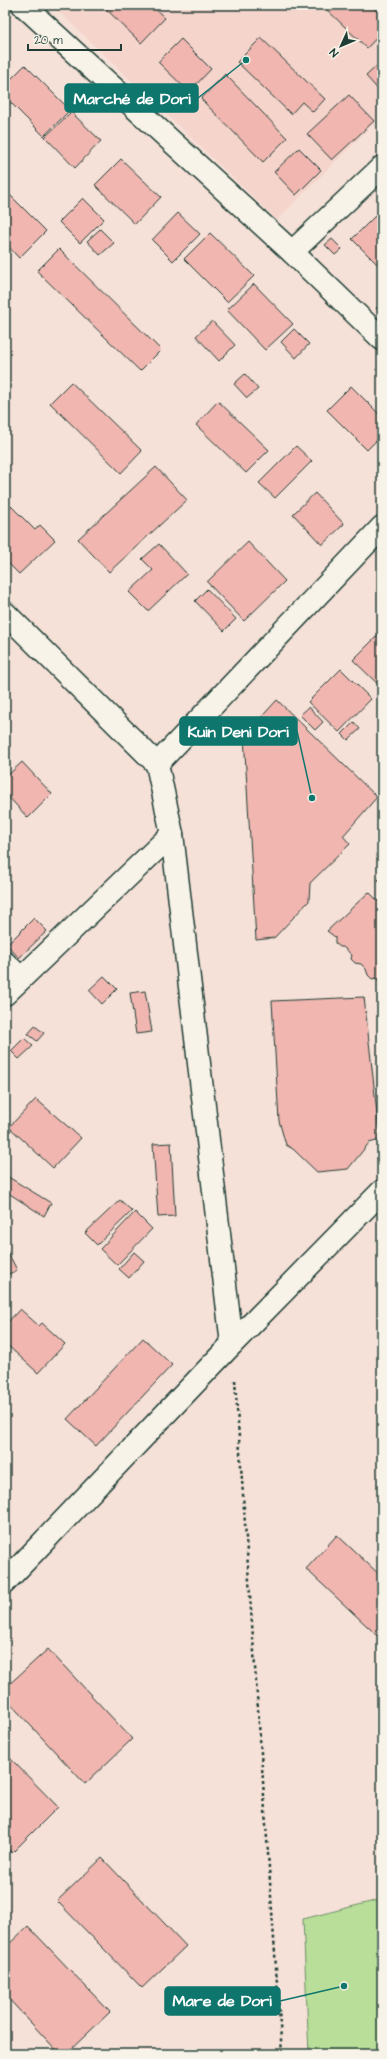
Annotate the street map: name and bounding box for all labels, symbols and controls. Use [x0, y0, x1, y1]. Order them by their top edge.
scale bar [28, 26, 121, 52]
north arrow [321, 26, 361, 66]
text: 20 m [34, 32, 63, 49]
text: N [326, 45, 342, 60]
callout: Marché de Dori [65, 84, 198, 112]
text: Marché de Dori [73, 88, 191, 110]
callout: Kuin Deni Dori [180, 717, 297, 745]
text: Kuin Deni Dori [187, 721, 289, 743]
callout: Mare de Dori [165, 1987, 280, 2015]
text: Mare de Dori [172, 1990, 272, 2012]

